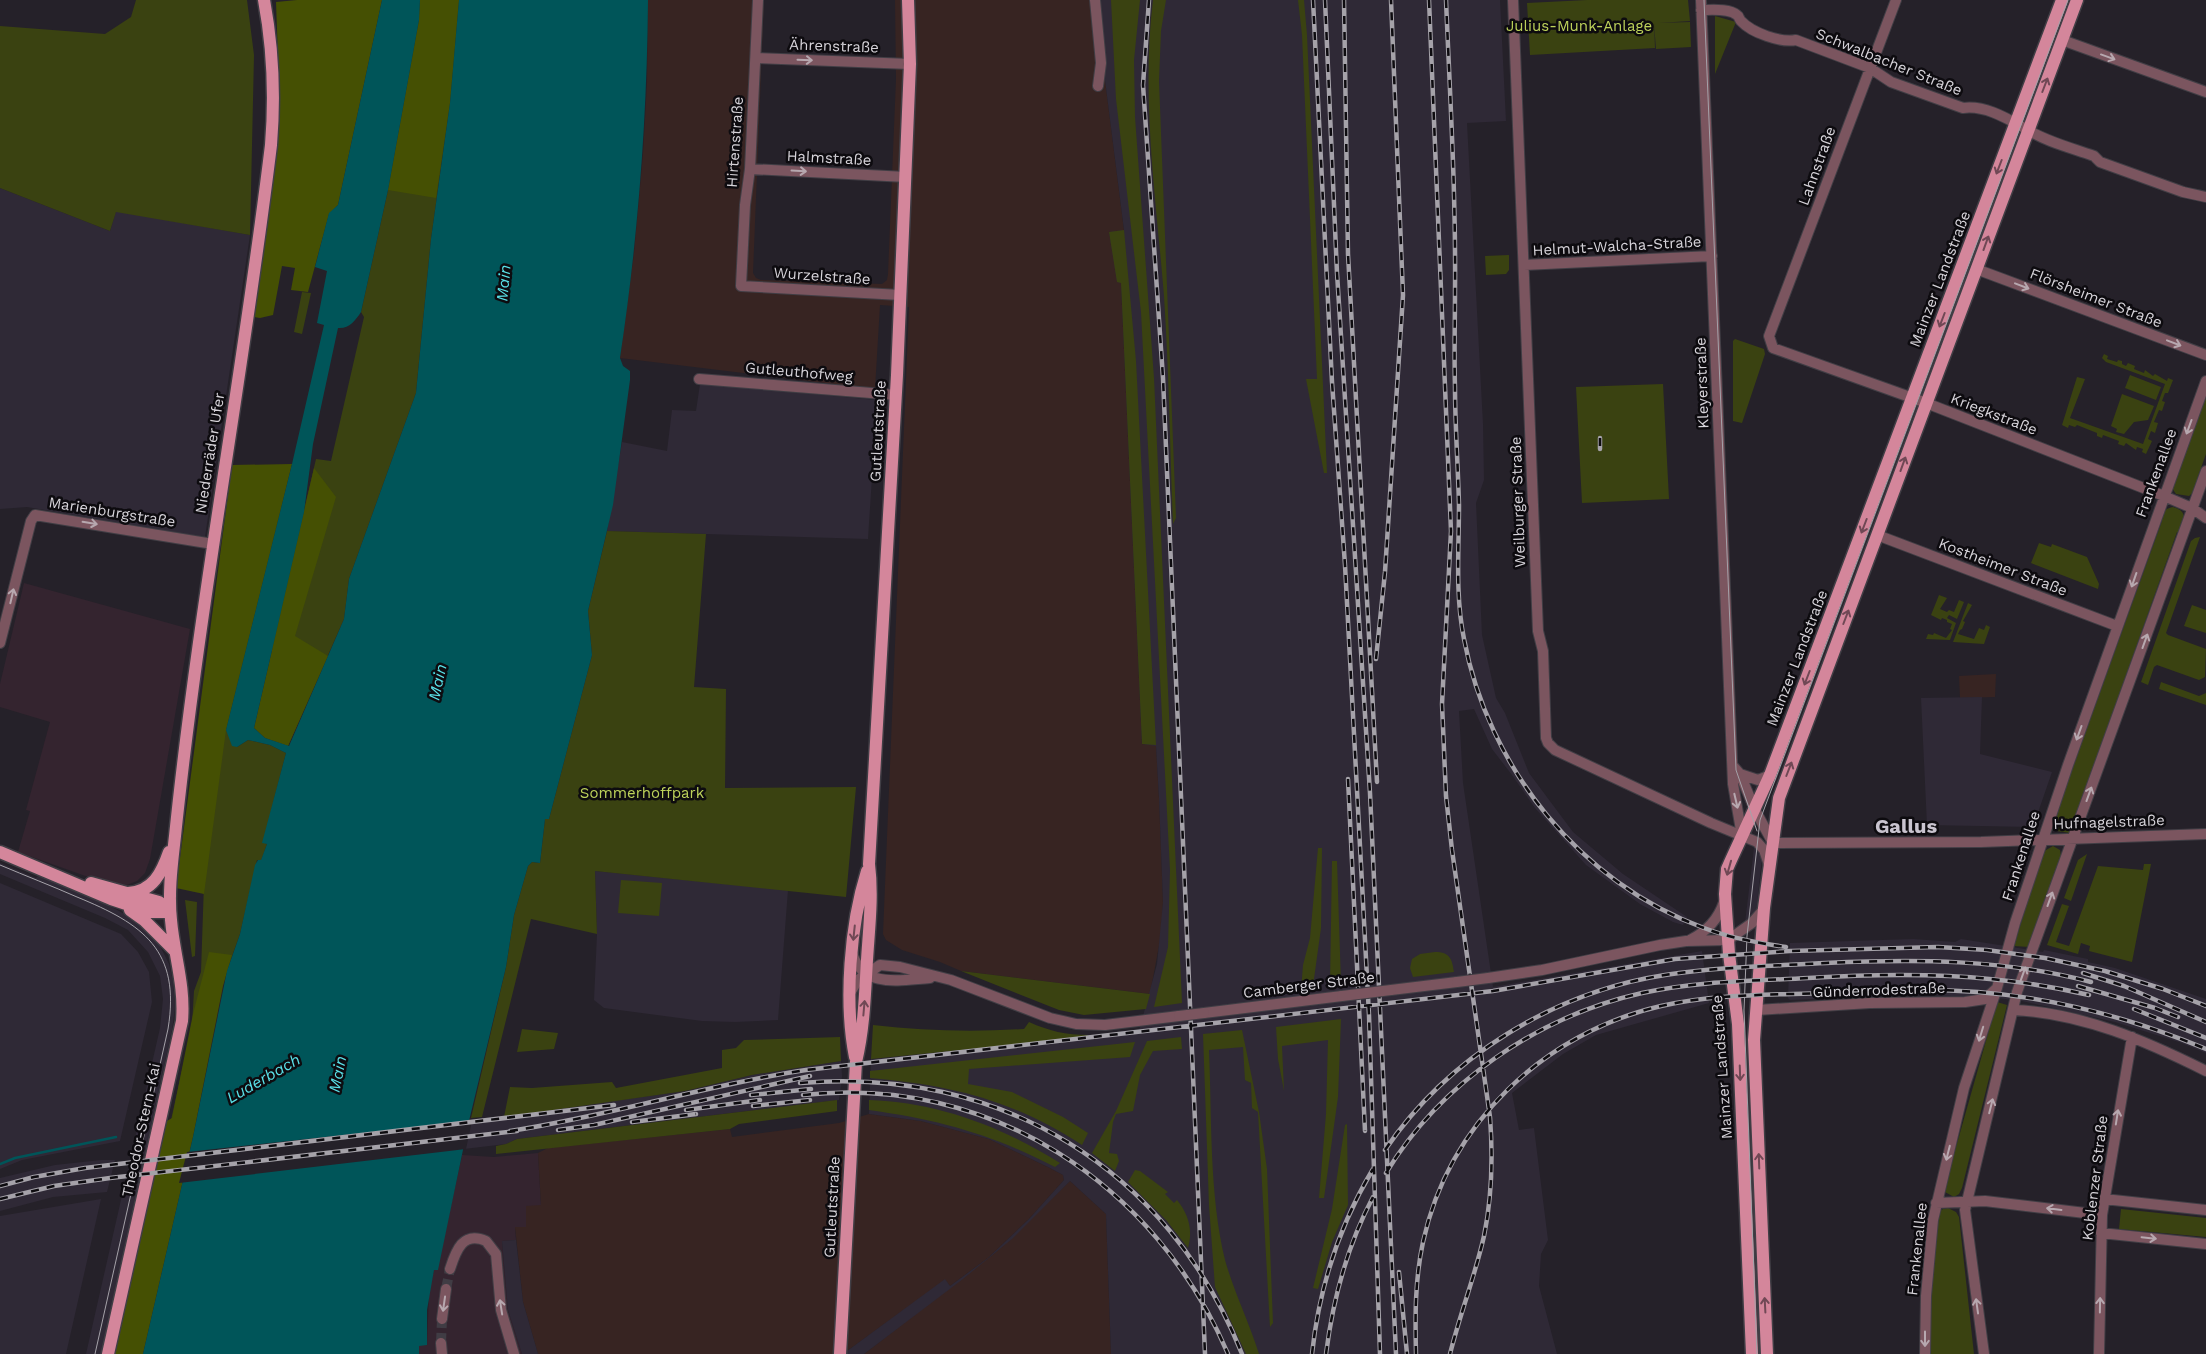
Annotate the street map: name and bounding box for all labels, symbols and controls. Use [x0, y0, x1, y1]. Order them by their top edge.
park label: Julius-Munk-Anlage [1506, 17, 1652, 35]
street label: Schwalbacher Straße [1813, 24, 1965, 100]
street label: Ährenstraße [789, 35, 879, 57]
one-way arrow [2100, 53, 2115, 62]
one-way arrow [796, 55, 812, 65]
one-way arrow [2041, 78, 2050, 93]
street label: Hirtenstraße [723, 96, 747, 188]
street label: Lahnstraße [1794, 124, 1840, 208]
street label: Halmstraße [786, 147, 872, 169]
one-way arrow [1994, 159, 2003, 175]
one-way arrow [791, 167, 807, 176]
street label: Mainzer Landstraße [1906, 208, 1974, 350]
street label: Helmut-Walcha-Straße [1532, 233, 1702, 259]
one-way arrow [1982, 236, 1991, 251]
water label: Main [492, 264, 515, 302]
street label: Wurzelstraße [773, 264, 871, 288]
street label: Flörsheimer Straße [2027, 264, 2165, 332]
one-way arrow [2014, 282, 2029, 291]
one-way arrow [1937, 311, 1946, 327]
street label: Kleyerstraße [1691, 337, 1713, 429]
one-way arrow [2166, 339, 2181, 348]
street label: Gutleuthofweg [744, 358, 854, 386]
street label: Gutleutstraße [866, 380, 890, 482]
street label: Kriegkstraße [1948, 389, 2040, 439]
street label: Niederräder Ufer [192, 391, 228, 515]
one-way arrow [2184, 419, 2193, 434]
street label: Frankenallee [2132, 426, 2180, 520]
street label: Weilburger Straße [1507, 436, 1529, 568]
one-way arrow [1899, 457, 1908, 473]
street label: Marienburgstraße [47, 493, 177, 531]
one-way arrow [1859, 517, 1868, 533]
one-way arrow [82, 518, 98, 528]
street label: Kostheimer Straße [1936, 534, 2070, 600]
one-way arrow [2129, 571, 2138, 587]
street label: Mainzer Landstraße [1763, 587, 1831, 729]
one-way arrow [8, 588, 17, 604]
one-way arrow [1842, 609, 1851, 625]
one-way arrow [2141, 634, 2150, 649]
water label: Main [424, 662, 451, 702]
one-way arrow [1802, 669, 1811, 685]
one-way arrow [2074, 724, 2083, 740]
one-way arrow [1785, 762, 1794, 777]
park label: Sommerhoffpark [580, 784, 705, 802]
one-way arrow [2085, 787, 2094, 802]
one-way arrow [1732, 793, 1741, 809]
street label: Frankenallee [1998, 809, 2044, 903]
street label: Hufnagelstraße [2053, 811, 2165, 833]
district label: Gallus [1875, 814, 1937, 838]
one-way arrow [1723, 859, 1733, 875]
one-way arrow [2046, 892, 2055, 907]
one-way arrow [849, 925, 859, 941]
one-way arrow [2019, 967, 2028, 982]
street label: Camberger Straße [1242, 968, 1376, 1002]
street label: Günderrodestraße [1812, 979, 1946, 1001]
street label: Mainzer Landstraße [1708, 994, 1736, 1140]
one-way arrow [859, 1000, 869, 1016]
one-way arrow [1976, 1026, 1985, 1042]
water label: Luderbach [223, 1050, 303, 1107]
water label: Main [325, 1054, 350, 1094]
street label: Theodor-Stern-Kai [118, 1062, 164, 1198]
one-way arrow [1735, 1064, 1745, 1080]
one-way arrow [1987, 1098, 1996, 1114]
one-way arrow [2113, 1109, 2123, 1125]
street label: Koblenzer Straße [2078, 1114, 2112, 1242]
one-way arrow [1943, 1144, 1952, 1160]
one-way arrow [1754, 1154, 1763, 1170]
street label: Gutleutstraße [820, 1156, 844, 1258]
street label: Frankenallee [1903, 1202, 1931, 1296]
one-way arrow [2046, 1204, 2062, 1214]
one-way arrow [2141, 1233, 2157, 1243]
one-way arrow [439, 1296, 449, 1312]
one-way arrow [1760, 1298, 1770, 1314]
one-way arrow [1972, 1298, 1982, 1314]
one-way arrow [2095, 1298, 2104, 1314]
one-way arrow [496, 1300, 506, 1316]
one-way arrow [1920, 1330, 1930, 1346]

